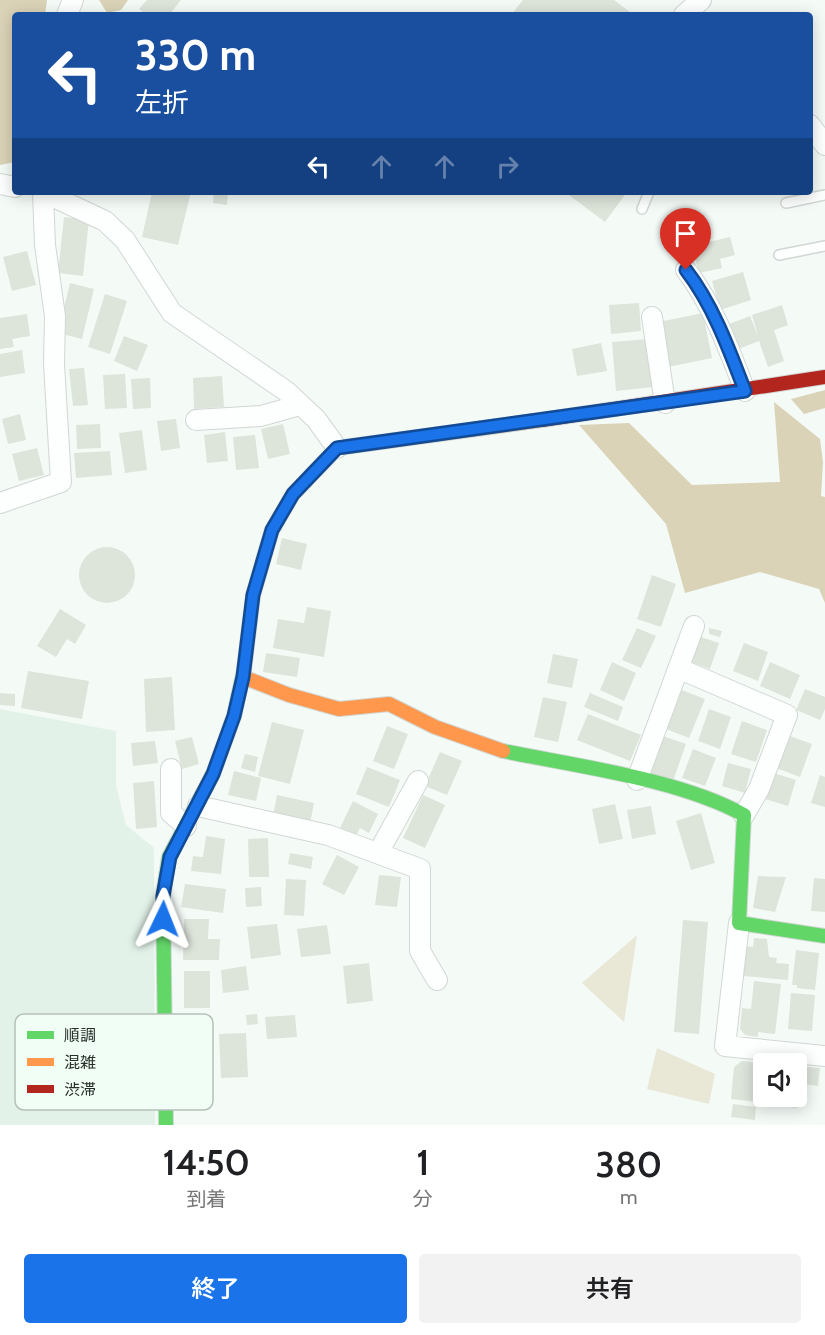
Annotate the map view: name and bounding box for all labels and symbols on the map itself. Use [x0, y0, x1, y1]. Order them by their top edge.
pin [660, 208, 711, 270]
position arrow [131, 887, 195, 951]
legend [15, 1014, 213, 1110]
text: 順調 [64, 1026, 96, 1045]
text: 混雑 [64, 1053, 96, 1072]
text: 渋滞 [64, 1080, 96, 1099]

